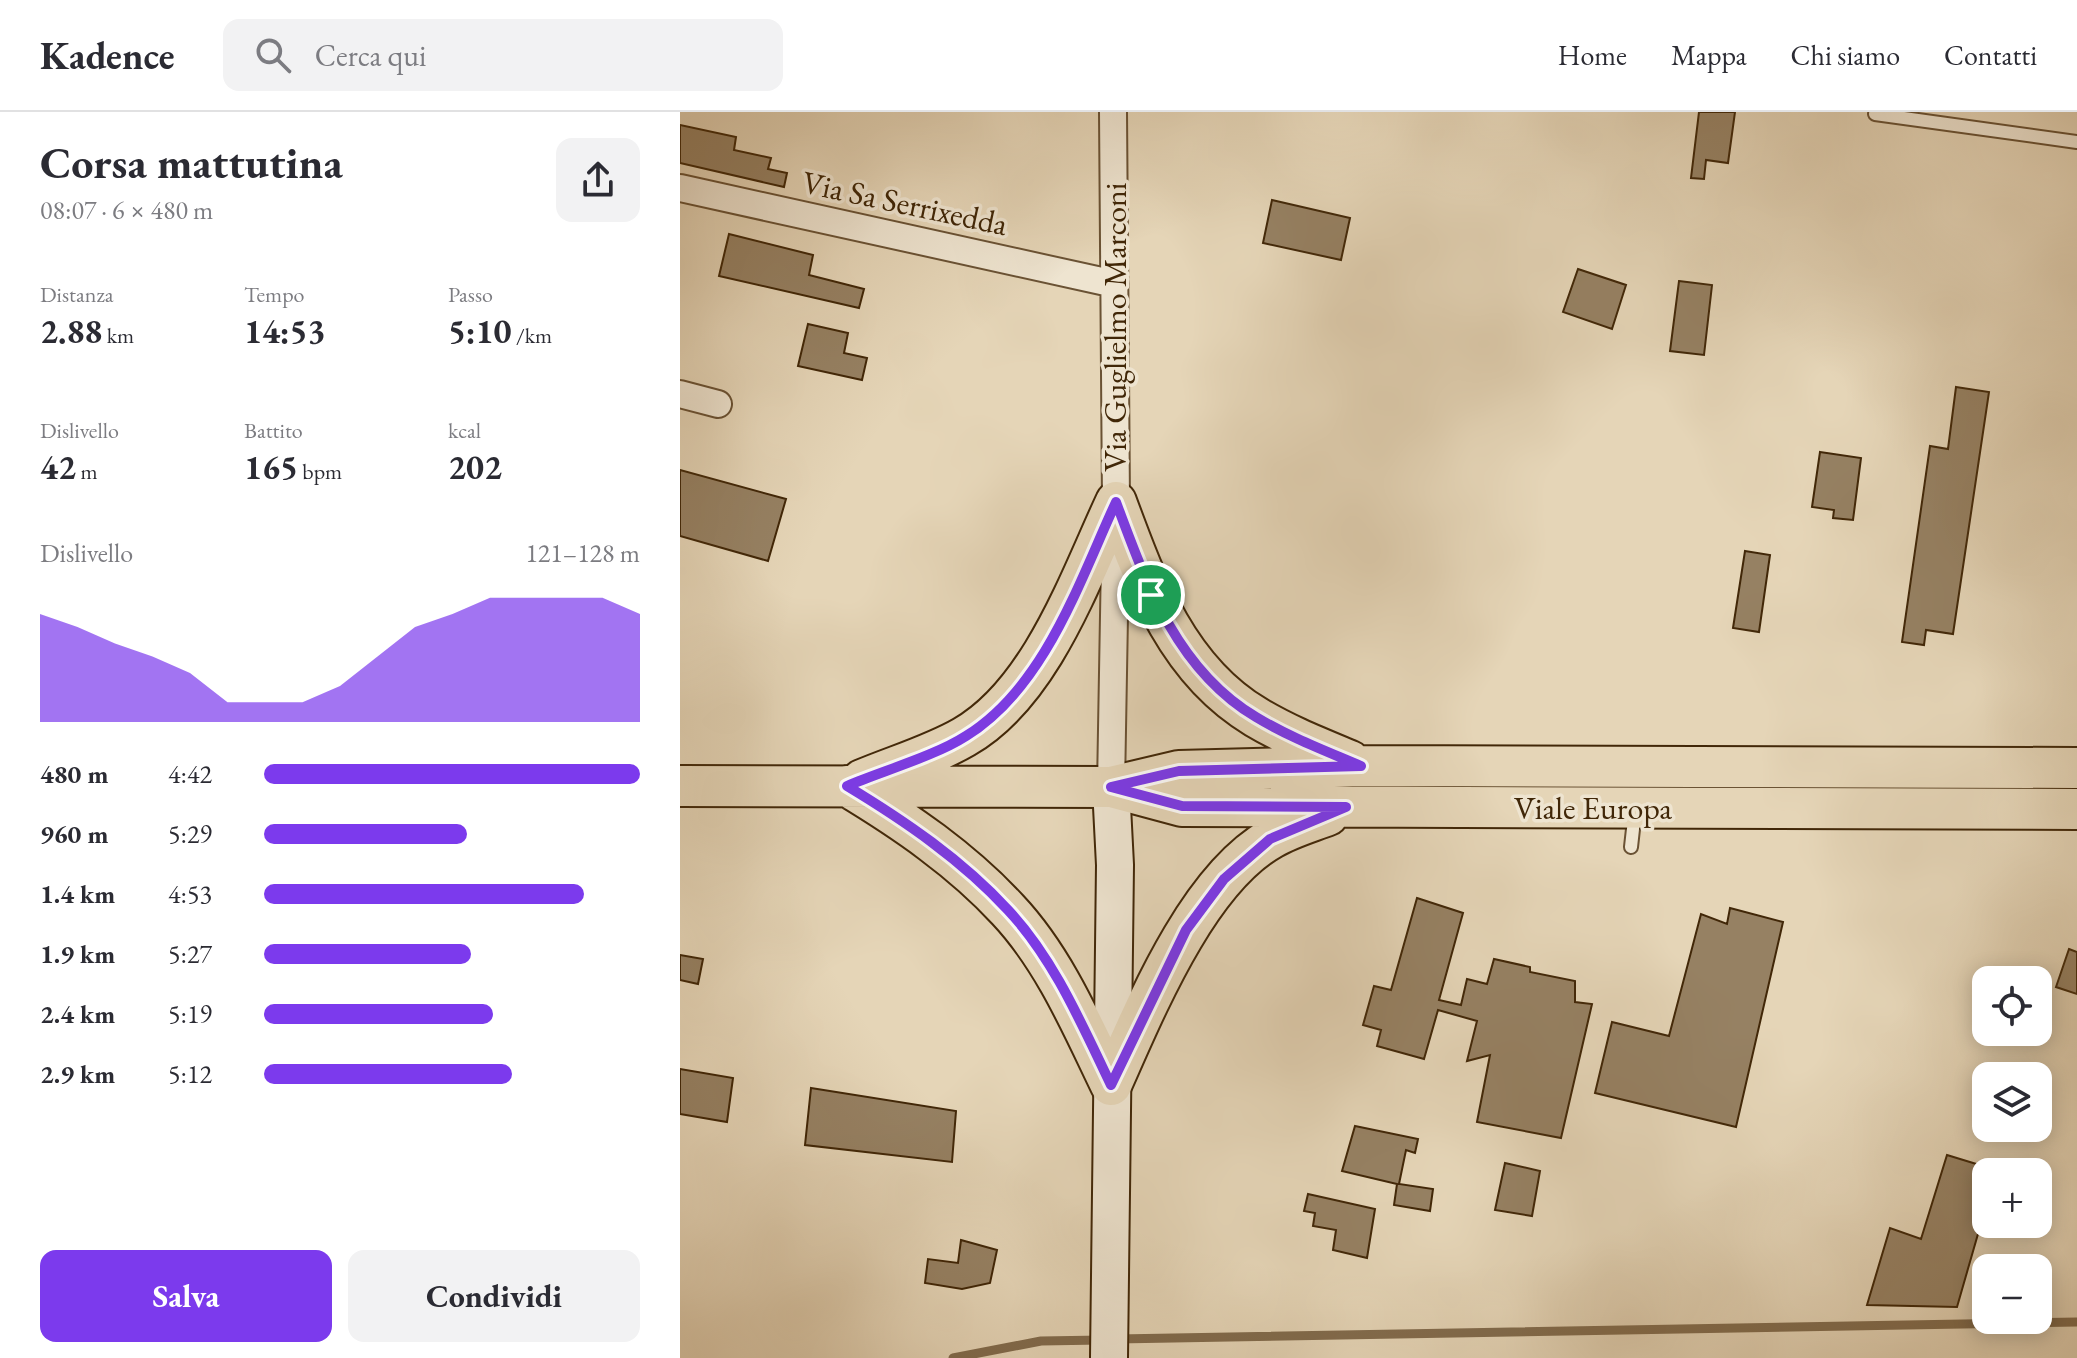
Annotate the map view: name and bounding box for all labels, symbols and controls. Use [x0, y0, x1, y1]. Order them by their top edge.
search box [223, 19, 783, 91]
text: Kadence [40, 31, 175, 80]
icon: search [251, 33, 295, 77]
text: Cerca qui [315, 36, 426, 75]
text: Home [1558, 37, 1627, 73]
text: Mappa [1671, 37, 1747, 73]
text: Chi siamo [1791, 37, 1900, 73]
text: Contatti [1944, 37, 2037, 73]
text: Corsa mattutina [40, 134, 343, 191]
button: share [556, 138, 640, 222]
street label: Via Sa Serrixedda [799, 161, 1012, 245]
street label: Via Guglielmo Marconi [1094, 182, 1136, 472]
text: 08:07 · 6 × 480 m [40, 193, 213, 227]
text: Distanza [40, 280, 113, 309]
text: Tempo [244, 280, 304, 309]
text: Passo [448, 280, 493, 309]
text: 2.88 [40, 309, 102, 353]
text: 14:53 [244, 309, 326, 353]
text: 5:10 [448, 309, 512, 353]
text: km [102, 321, 134, 350]
text: /km [512, 321, 552, 350]
text: Dislivello [40, 416, 119, 445]
text: Battito [244, 416, 303, 445]
text: kcal [448, 416, 481, 445]
text: 42 [40, 445, 76, 489]
text: 165 [244, 445, 298, 489]
text: 202 [448, 445, 502, 489]
text: m [76, 457, 98, 486]
text: bpm [298, 457, 342, 486]
text: Dislivello [40, 536, 133, 570]
text: 121–128 m [525, 536, 640, 570]
pin [1117, 561, 1185, 629]
icon: arrive [1129, 573, 1173, 617]
text: 480 m [40, 757, 108, 791]
text: 4:42 [168, 757, 212, 791]
street label: Viale Europa [1514, 787, 1672, 829]
text: 960 m [40, 817, 108, 851]
text: 5:29 [168, 817, 212, 851]
text: 1.4 km [40, 877, 115, 911]
text: 4:53 [168, 877, 212, 911]
text: 1.9 km [40, 937, 115, 971]
text: 5:27 [168, 937, 212, 971]
map controls [1972, 966, 2052, 1334]
button: locate [1972, 966, 2052, 1046]
text: 2.4 km [40, 997, 115, 1031]
text: 5:19 [168, 997, 212, 1031]
text: 2.9 km [40, 1057, 115, 1091]
text: 5:12 [168, 1057, 212, 1091]
button: layers [1972, 1062, 2052, 1142]
button: + [1972, 1158, 2052, 1238]
button: Salva [40, 1250, 332, 1342]
button: Condividi [348, 1250, 640, 1342]
button: − [1972, 1254, 2052, 1334]

